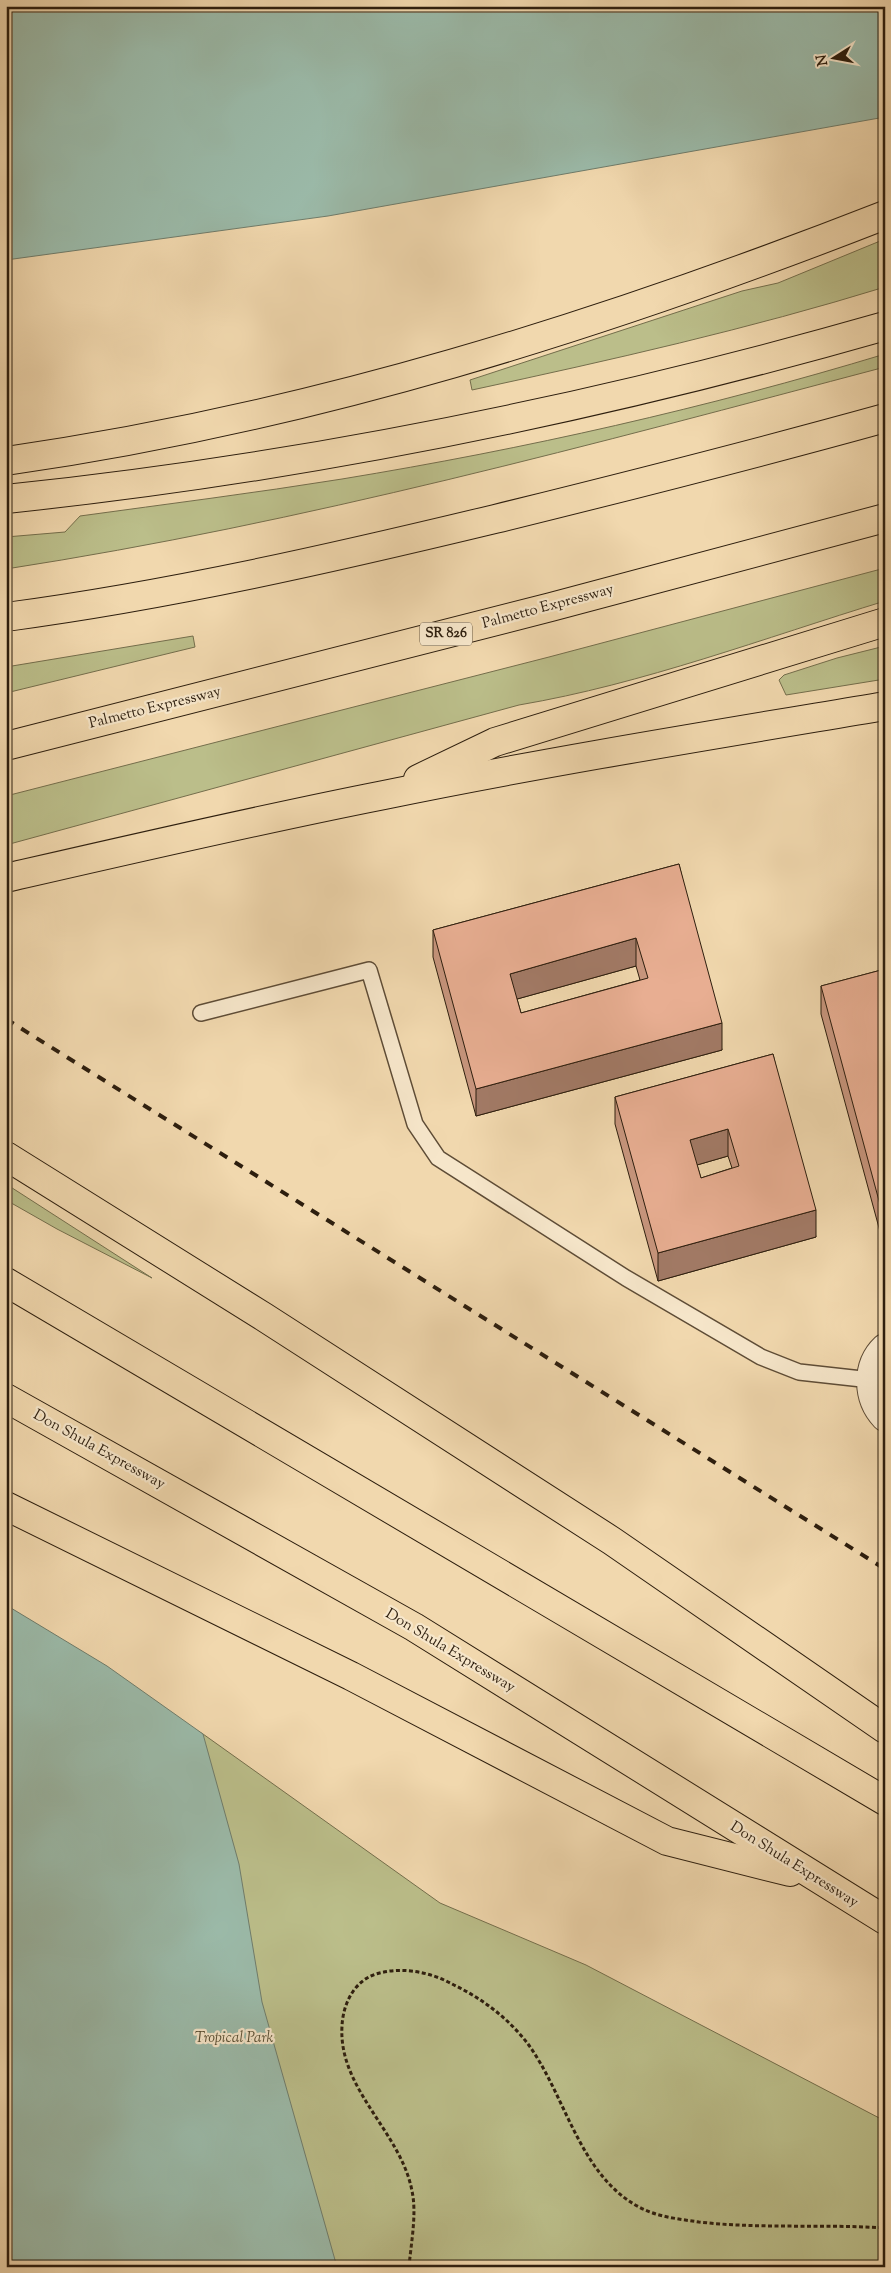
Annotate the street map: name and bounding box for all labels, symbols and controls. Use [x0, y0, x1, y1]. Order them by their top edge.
north arrow [808, 32, 858, 82]
text: N [812, 53, 834, 67]
street label: Palmetto Expressway [480, 579, 617, 635]
road number: SR 826 [420, 622, 472, 646]
street label: Palmetto Expressway [87, 681, 224, 735]
street label: Don Shula Expressway [29, 1405, 169, 1495]
street label: Don Shula Expressway [381, 1604, 519, 1698]
street label: Don Shula Expressway [726, 1817, 863, 1913]
park label: Tropical Park [195, 2028, 273, 2049]

